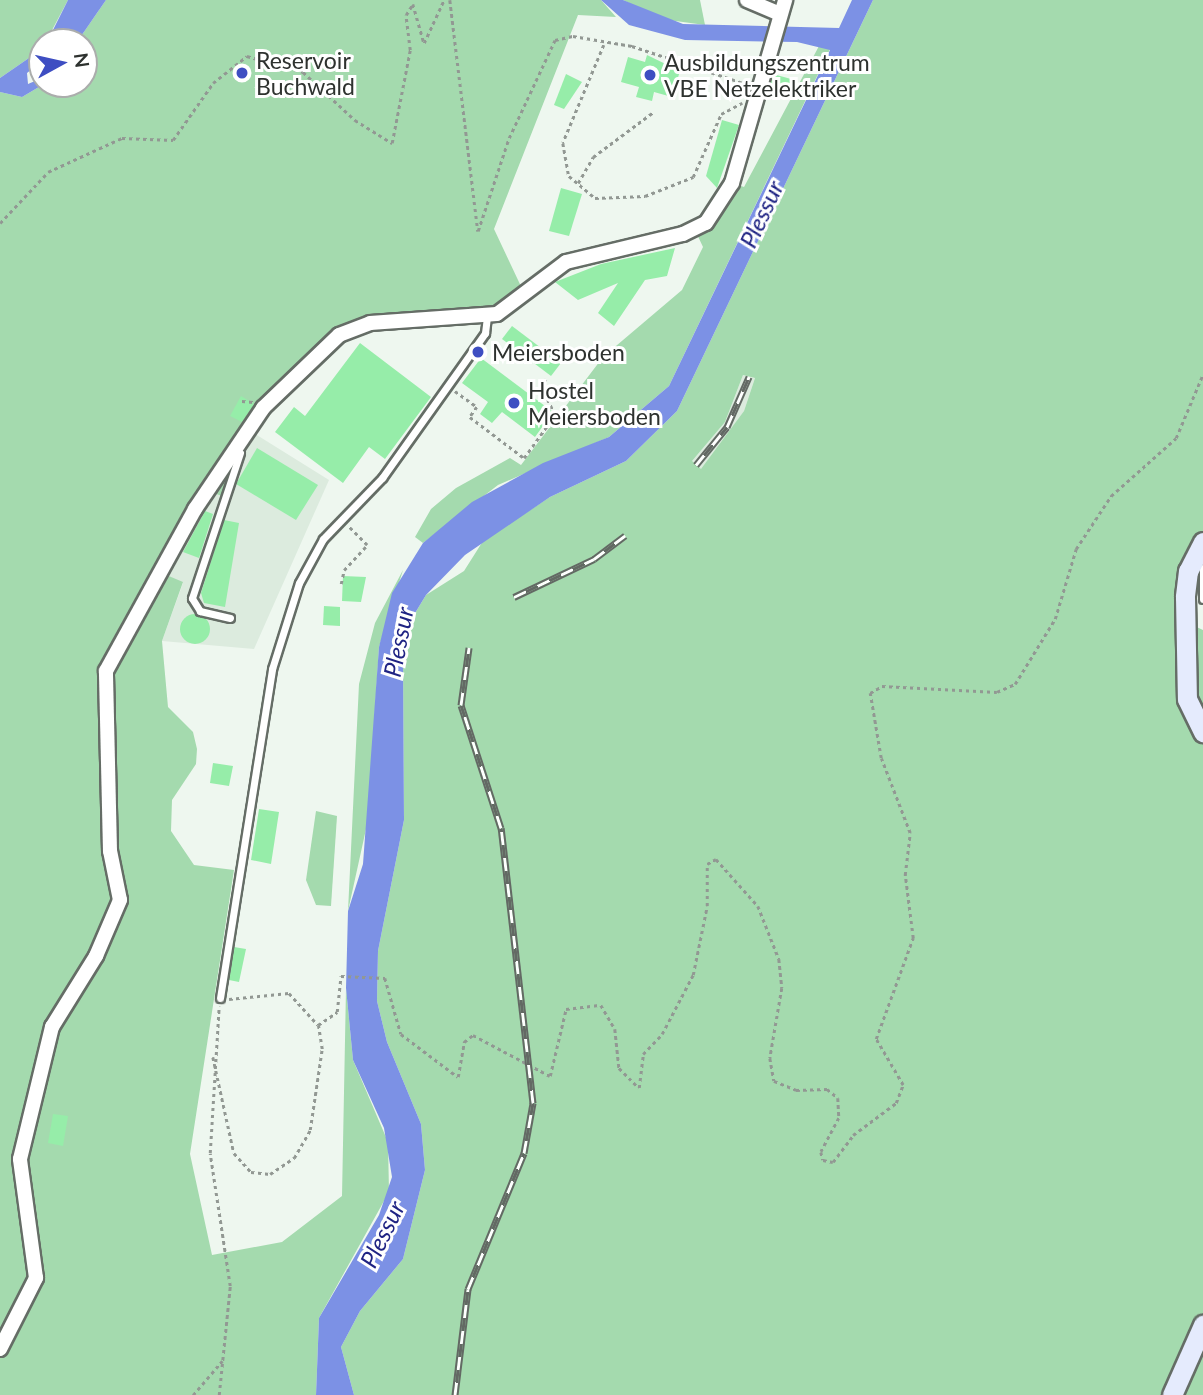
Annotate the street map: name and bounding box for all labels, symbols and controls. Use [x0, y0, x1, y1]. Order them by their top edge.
north arrow [28, 28, 98, 98]
place label: Reservoir Buchwald [256, 46, 355, 100]
place label: Ausbildungszentrum VBE Netzelektriker [664, 48, 870, 102]
text: N [70, 51, 95, 69]
marker: Reservoir Buchwald [234, 65, 250, 81]
marker: Ausbildungszentrum VBE Netzelektriker [642, 67, 658, 83]
water label: Plessur [733, 176, 789, 252]
place label: Meiersboden [492, 338, 625, 366]
marker: Meiersboden [470, 344, 486, 360]
place label: Hostel Meiersboden [528, 376, 661, 430]
marker: Hostel Meiersboden [506, 395, 522, 411]
water label: Plessur [377, 605, 419, 679]
water label: Plessur [354, 1196, 410, 1272]

